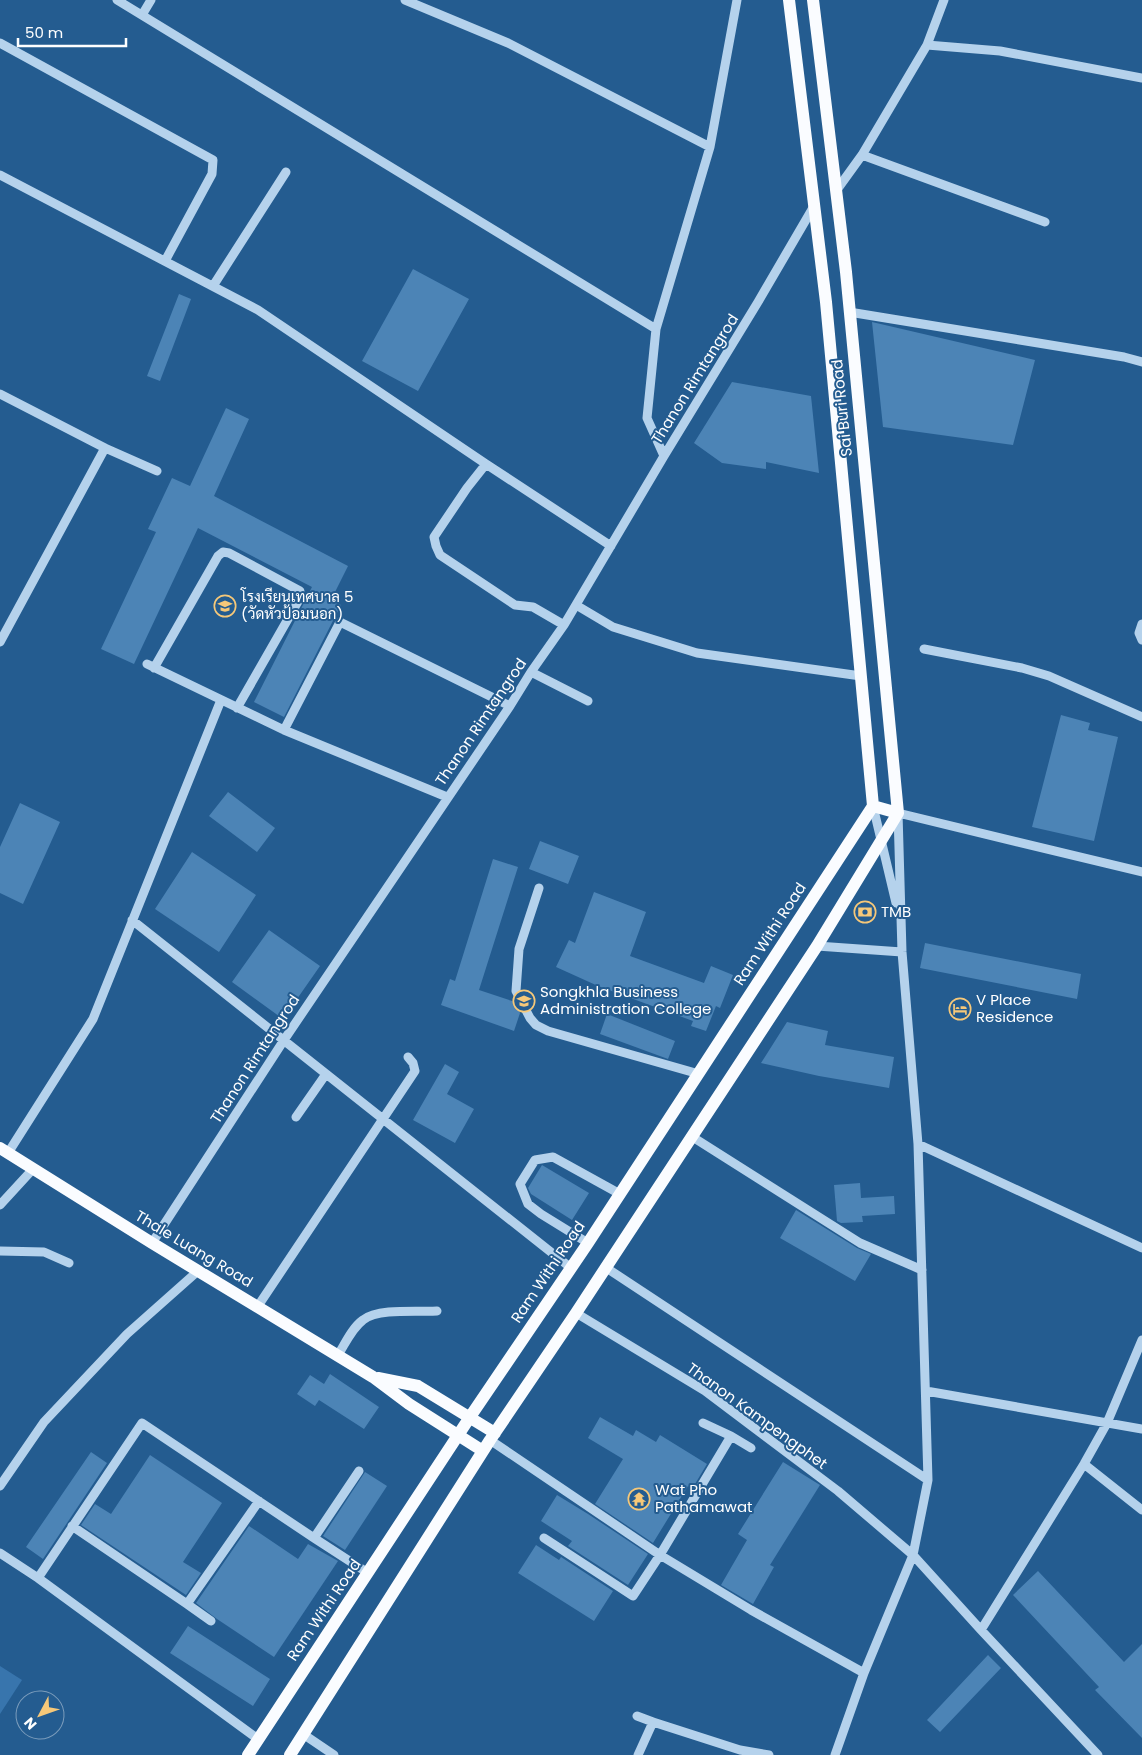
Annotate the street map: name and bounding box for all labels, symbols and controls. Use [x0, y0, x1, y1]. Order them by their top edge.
scale bar [18, 15, 125, 47]
text: 50 m [25, 22, 63, 43]
street label: Thanon Rimtangrod [646, 310, 743, 448]
street label: Sai Buri Road [826, 358, 857, 458]
place label: โรงเรียนเทศบาล 5 (วัดหัวป้อมนอก) [240, 586, 353, 624]
school or university icon: โรงเรียนเทศบาล 5 (วัดหัวป้อมนอก) [213, 594, 237, 618]
street label: Thanon Rimtangrod [430, 654, 531, 790]
street label: Ram Withi Road [728, 878, 811, 989]
bank icon: TMB [853, 900, 877, 924]
place label: TMB [881, 901, 911, 922]
place label: Songkhla Business Administration College [540, 981, 711, 1019]
school or university icon: Songkhla Business Administration College [512, 989, 536, 1013]
place label: V Place Residence [976, 989, 1053, 1027]
street label: Thanon Rimtangrod [205, 990, 304, 1127]
hotel icon: V Place Residence [948, 997, 972, 1021]
street label: Thale Luang Road [131, 1205, 257, 1292]
street label: Ram Withi Road [506, 1217, 590, 1327]
street label: Thanon Kampengphet [683, 1357, 832, 1474]
place label: Wat Pho Pathamawat [655, 1479, 753, 1517]
temple icon: Wat Pho Pathamawat [627, 1487, 651, 1511]
street label: Ram Withi Road [282, 1555, 366, 1665]
north arrow [15, 1690, 65, 1740]
text: N [19, 1713, 41, 1734]

